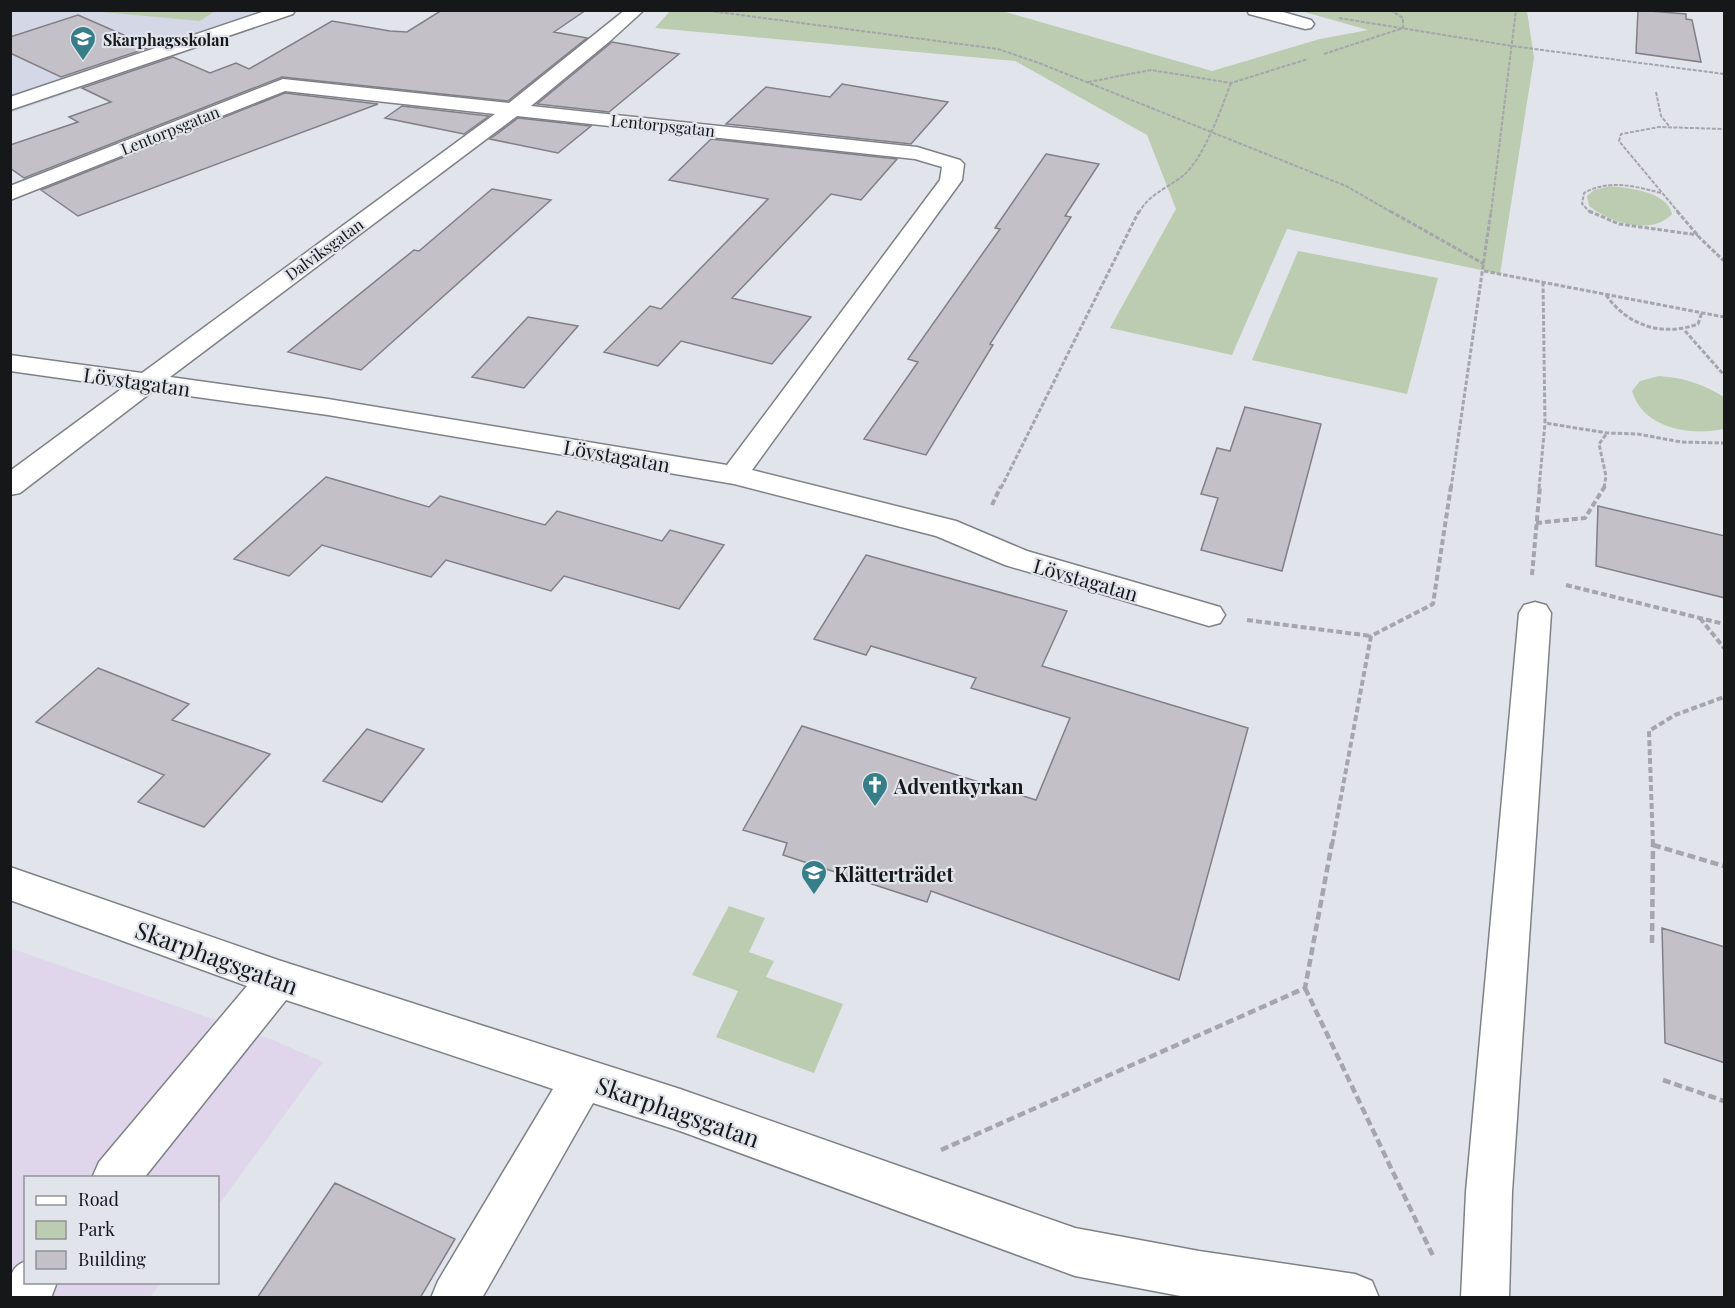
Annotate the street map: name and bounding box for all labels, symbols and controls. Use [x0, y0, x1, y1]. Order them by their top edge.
school or university icon: Skarphagsskolan [68, 24, 98, 62]
place label: Skarphagsskolan [103, 29, 230, 50]
street label: Lentorpsgatan [118, 101, 223, 159]
street label: Lentorpsgatan [610, 109, 717, 141]
street label: Dalviksgatan [281, 213, 368, 285]
street label: Lövstagatan [82, 360, 192, 402]
street label: Lövstagatan [562, 432, 672, 478]
street label: Lövstagatan [1031, 551, 1141, 607]
church icon: Adventkyrkan [860, 770, 890, 808]
place label: Adventkyrkan [893, 772, 1024, 799]
school or university icon: Klätterträdet [799, 858, 829, 896]
place label: Klätterträdet [834, 860, 954, 887]
street label: Skarphagsgatan [131, 913, 303, 1001]
street label: Skarphagsgatan [592, 1068, 764, 1154]
legend [24, 1176, 219, 1284]
text: Road [78, 1187, 119, 1211]
text: Park [78, 1217, 115, 1241]
text: Building [78, 1247, 146, 1271]

